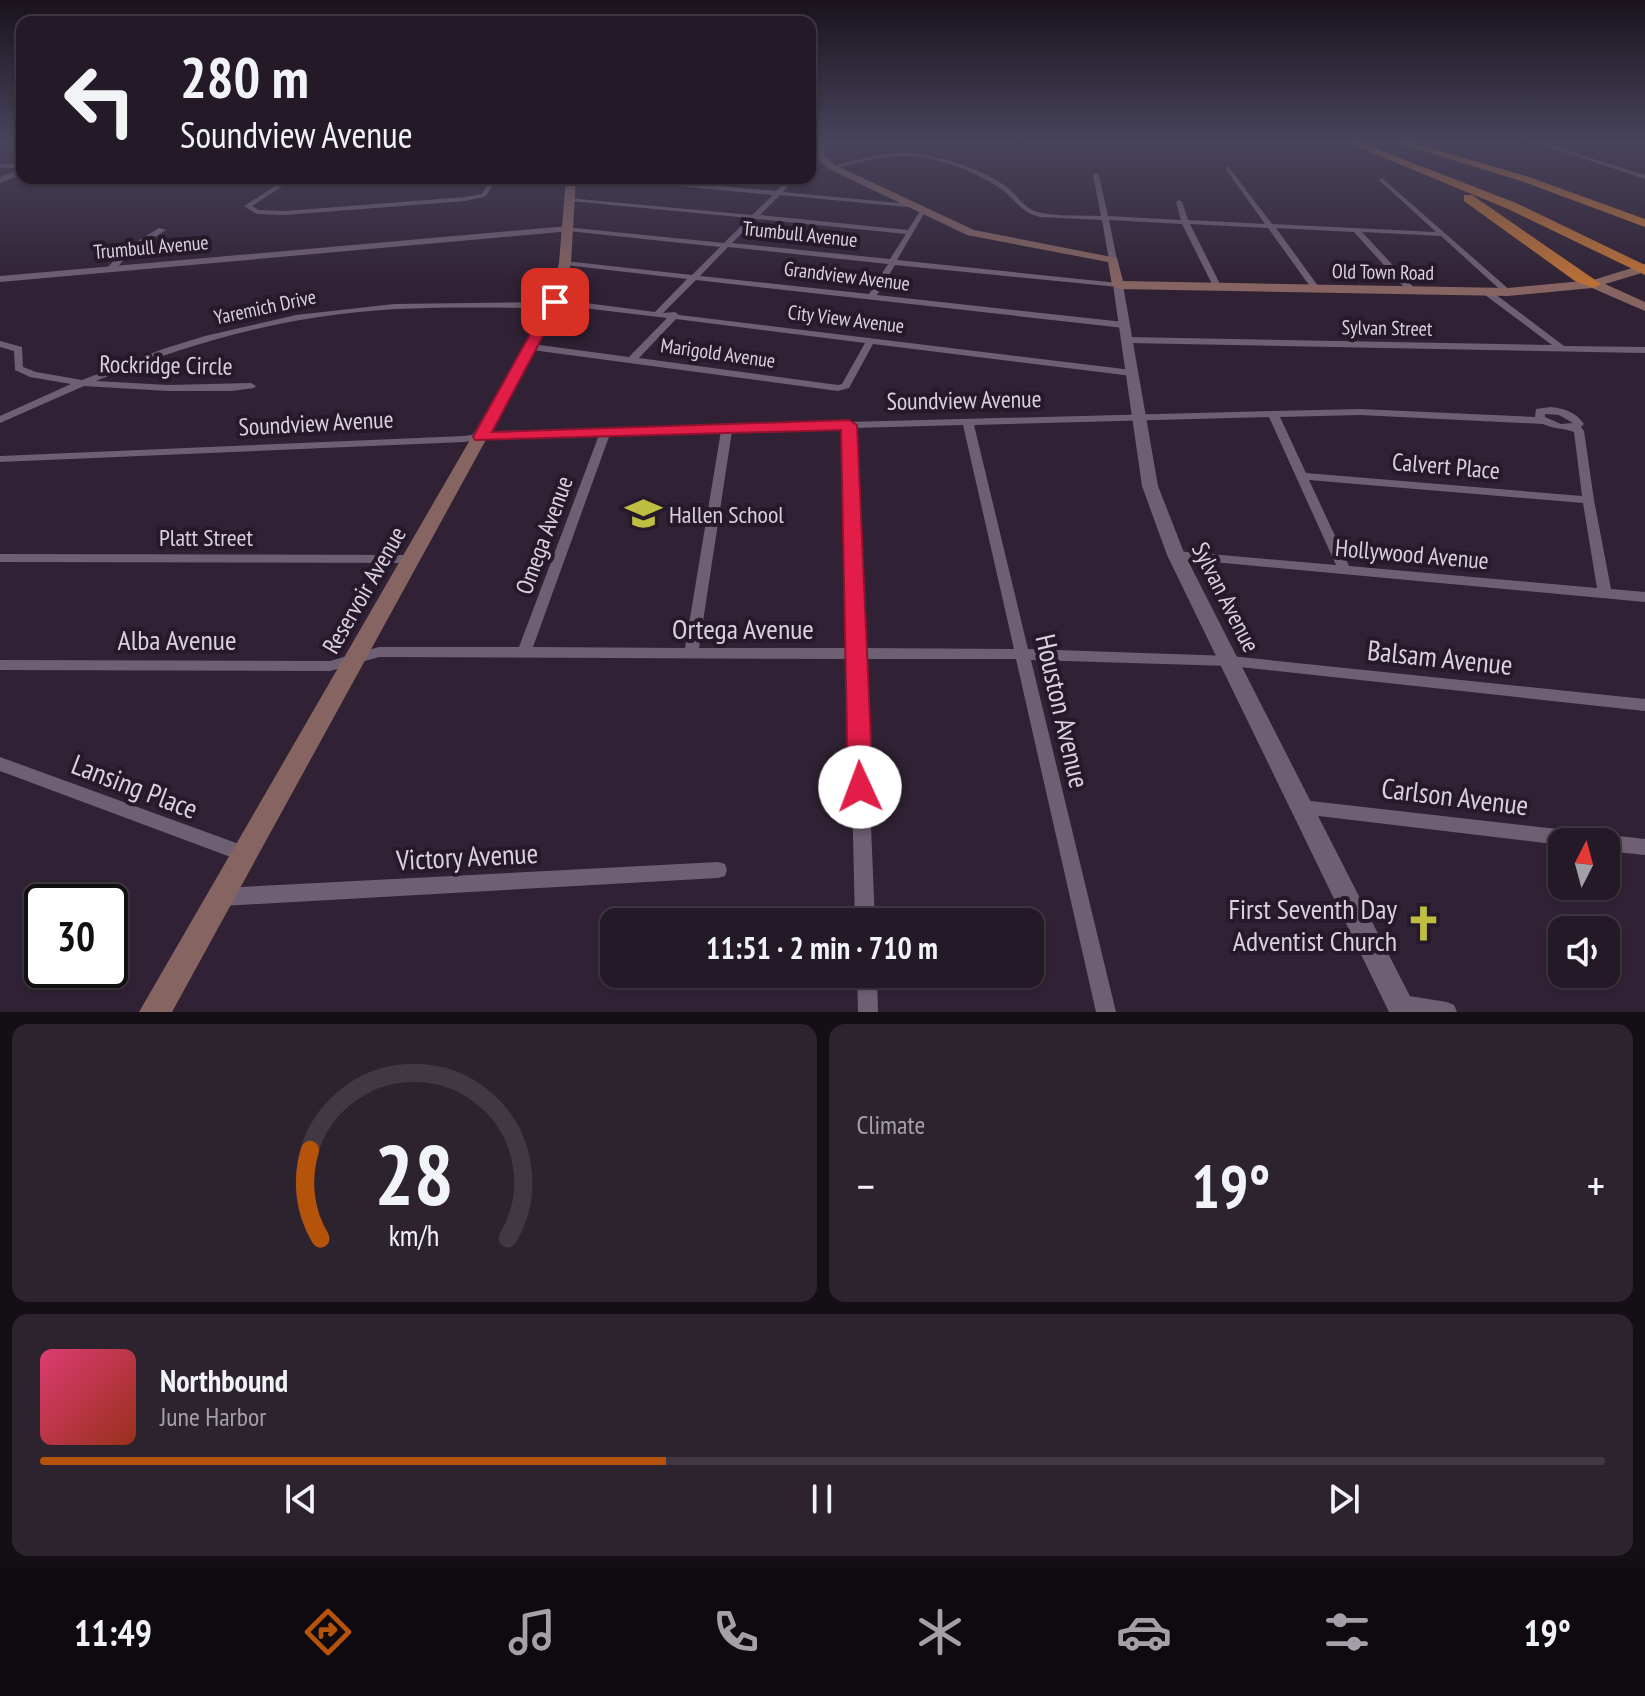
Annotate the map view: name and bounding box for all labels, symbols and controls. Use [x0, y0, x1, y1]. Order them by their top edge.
text: 280 m [180, 41, 309, 113]
icon: left [48, 48, 152, 152]
text: Soundview Avenue [180, 111, 413, 158]
street label: Trumbull Avenue [741, 215, 859, 253]
street label: Trumbull Avenue [92, 229, 210, 265]
street label: Grandview Avenue [783, 255, 911, 297]
street label: Old Town Road [1332, 258, 1434, 286]
pin [521, 268, 589, 336]
icon: arrive [533, 280, 577, 324]
street label: Yaremich Drive [212, 284, 318, 330]
street label: City View Avenue [786, 299, 906, 339]
street label: Sylvan Street [1341, 314, 1433, 342]
street label: Marigold Avenue [659, 332, 777, 374]
street label: Rockridge Circle [99, 348, 233, 382]
street label: Soundview Avenue [886, 383, 1042, 417]
street label: Soundview Avenue [238, 403, 394, 443]
street label: Calvert Place [1391, 446, 1501, 486]
street label: Omega Avenue [508, 472, 580, 598]
school or university icon: Hallen School [624, 495, 662, 533]
place label: Hallen School [669, 499, 784, 530]
street label: Reservoir Avenue [315, 521, 413, 659]
street label: Platt Street [159, 522, 253, 553]
street label: Hollywood Avenue [1334, 532, 1490, 576]
street label: Sylvan Avenue [1185, 537, 1267, 657]
street label: Ortega Avenue [672, 610, 814, 647]
street label: Alba Avenue [117, 621, 237, 658]
street label: Houston Avenue [1027, 631, 1099, 791]
street label: Balsam Avenue [1366, 631, 1514, 683]
street label: Lansing Place [67, 745, 203, 827]
position arrow [818, 745, 902, 829]
street label: Carlson Avenue [1379, 769, 1531, 823]
north arrow [1548, 828, 1620, 900]
map controls [1548, 828, 1620, 988]
street label: Victory Avenue [394, 834, 539, 878]
speed limit sign: 30 [24, 884, 128, 988]
place label: First Seventh Day Adventist Church [1228, 890, 1397, 959]
church icon: First Seventh Day Adventist Church [1404, 905, 1442, 943]
button: sound [1548, 916, 1620, 988]
text: 11:51 · 2 min · 710 m [706, 928, 938, 967]
text: Climate [857, 1108, 925, 1141]
text: 28 [374, 1120, 454, 1228]
text: 19° [1191, 1147, 1270, 1225]
text: − [857, 1157, 875, 1214]
text: + [1587, 1157, 1605, 1214]
text: km/h [389, 1217, 440, 1254]
text: Northbound [160, 1361, 288, 1400]
text: June Harbor [160, 1400, 266, 1433]
icon: previous [279, 1477, 323, 1521]
icon: pause [800, 1477, 844, 1521]
icon: next [1322, 1477, 1366, 1521]
icon: directions [300, 1604, 356, 1660]
icon: music [504, 1604, 560, 1660]
icon: phone [708, 1604, 764, 1660]
icon: climate [912, 1604, 968, 1660]
icon: car [1116, 1604, 1172, 1660]
icon: filters [1319, 1604, 1375, 1660]
text: 11:49 [74, 1609, 152, 1656]
text: 19° [1523, 1609, 1571, 1656]

